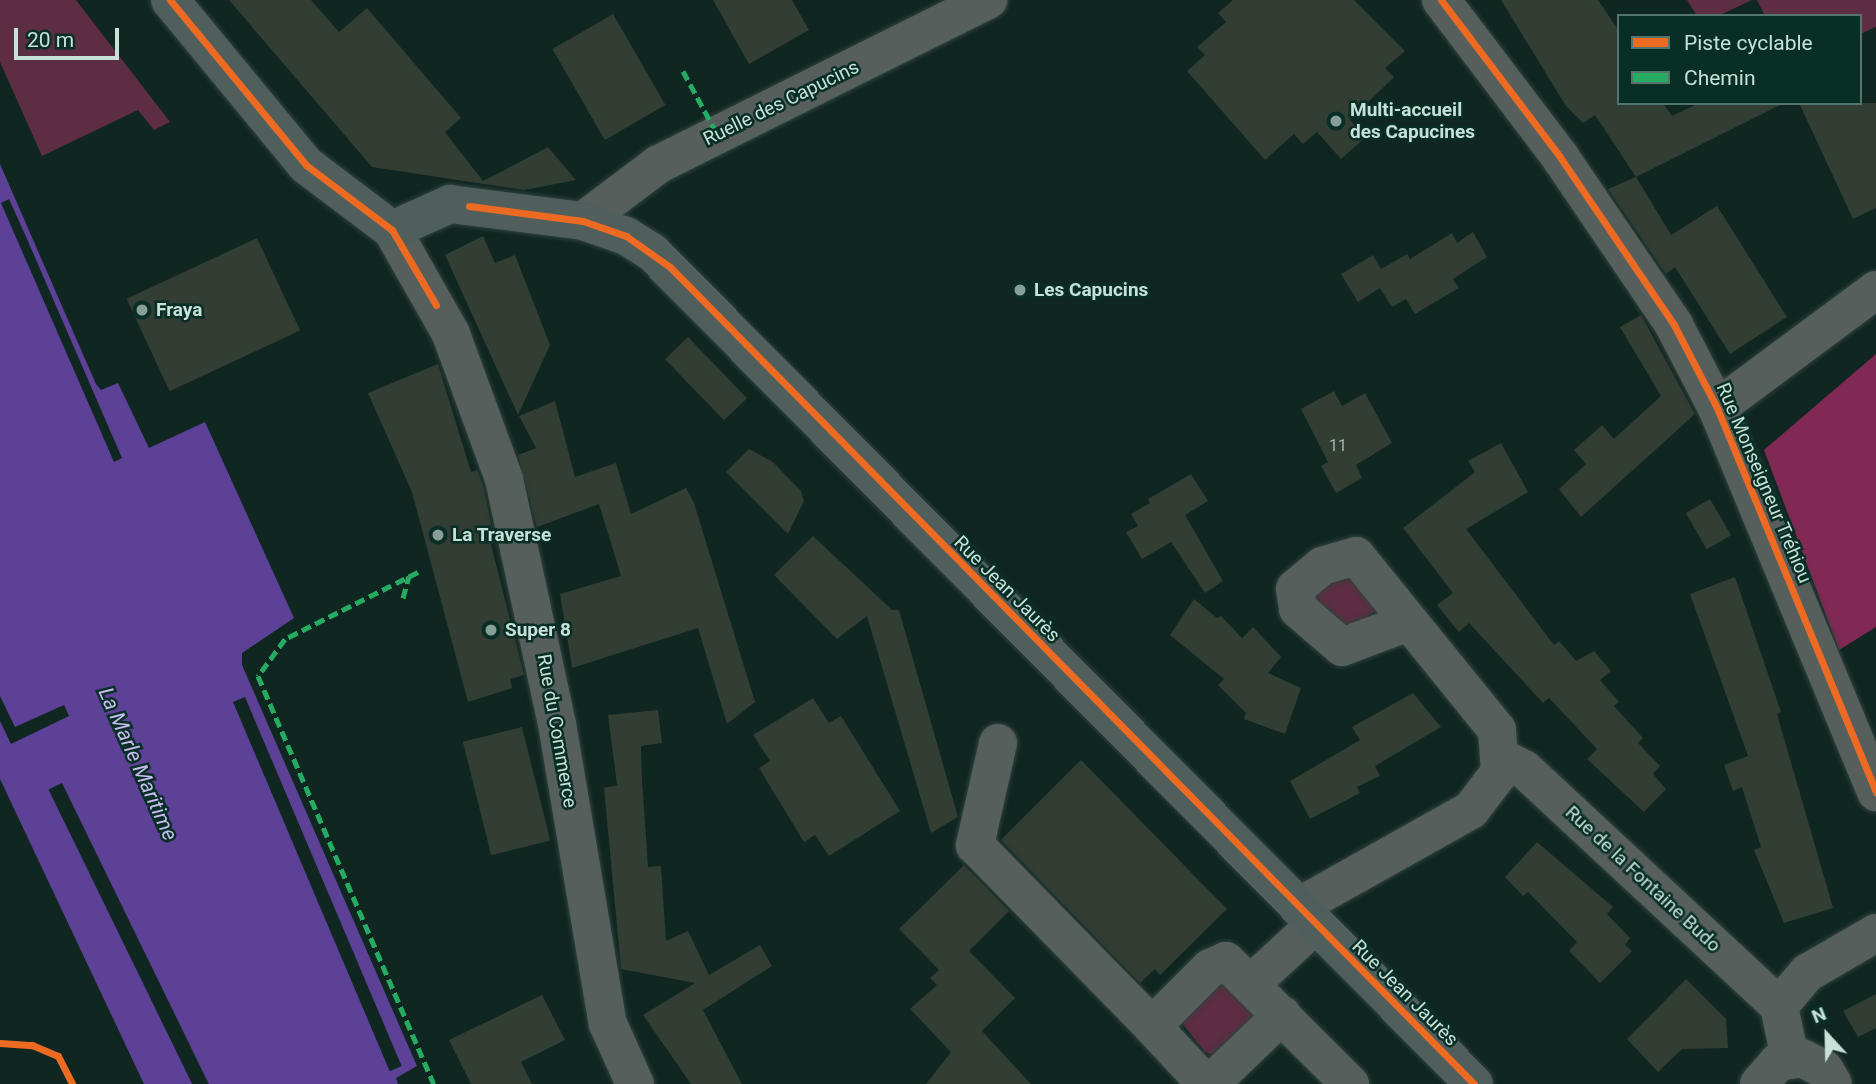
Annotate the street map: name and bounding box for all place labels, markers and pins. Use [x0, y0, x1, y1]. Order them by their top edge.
place label: Multi-accueil des Capucines [1350, 99, 1475, 143]
marker: Multi-accueil des Capucines [1328, 113, 1344, 129]
place label: Les Capucins [1034, 279, 1148, 301]
marker: Les Capucins [1012, 282, 1028, 298]
place label: Fraya [156, 299, 202, 321]
marker: Fraya [134, 302, 150, 318]
place label: La Traverse [452, 524, 552, 546]
marker: La Traverse [430, 527, 446, 543]
place label: Super 8 [505, 619, 571, 641]
marker: Super 8 [483, 622, 499, 638]

